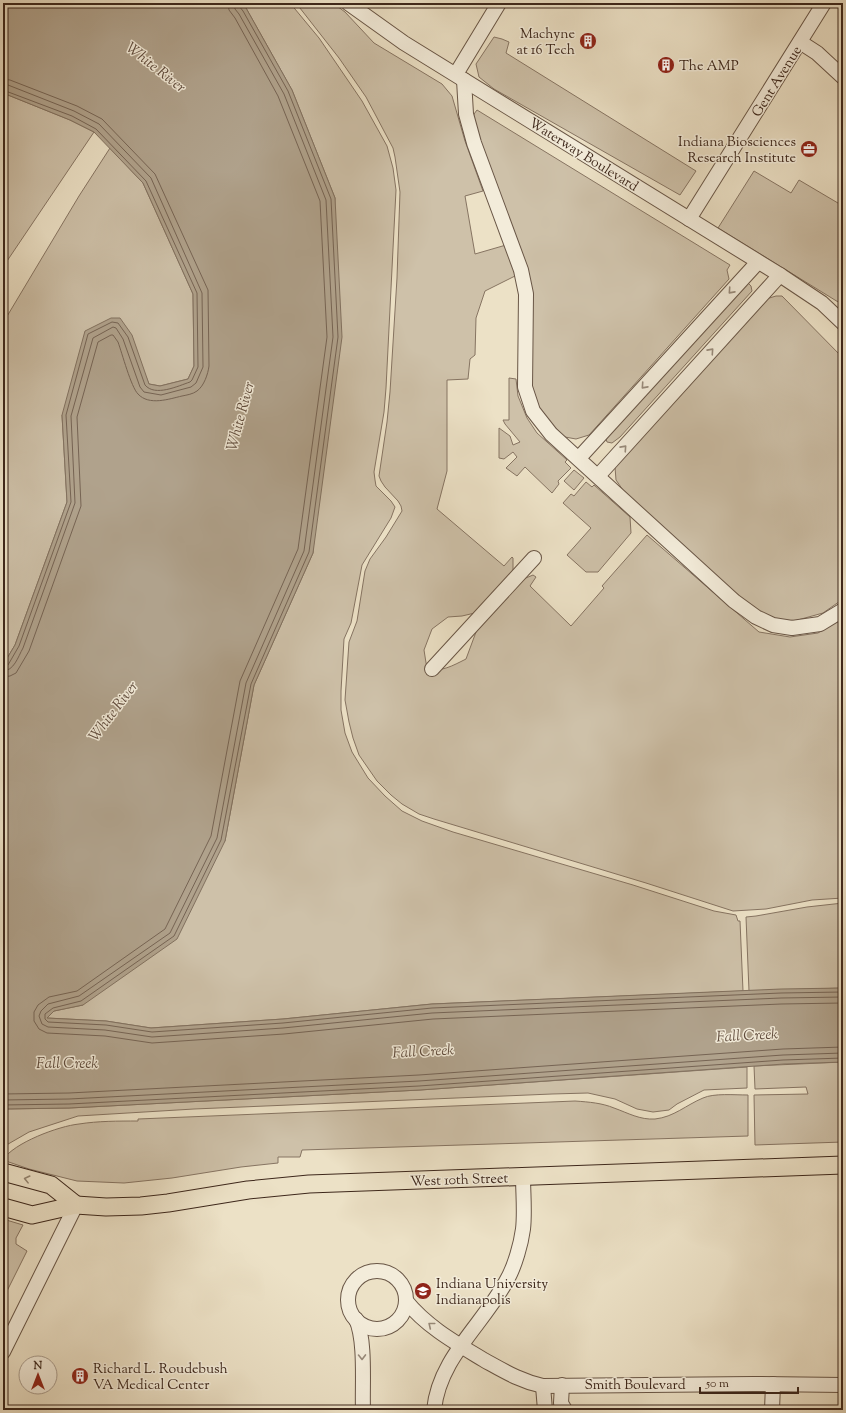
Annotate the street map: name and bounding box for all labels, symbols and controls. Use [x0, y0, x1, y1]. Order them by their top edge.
place label: Machyne at 16 Tech [517, 25, 575, 61]
building icon: Machyne at 16 Tech [578, 31, 598, 51]
water label: White River [121, 38, 190, 99]
street label: Gent Avenue [748, 43, 808, 122]
building icon: The AMP [656, 55, 676, 75]
place label: The AMP [679, 57, 739, 77]
street label: Waterway Boulevard [524, 114, 642, 198]
place label: Indiana Biosciences Research Institute [678, 133, 796, 169]
office icon: Indiana Biosciences Research Institute [799, 139, 819, 159]
one-way arrow [729, 286, 736, 293]
one-way arrow [707, 348, 714, 356]
water label: White River [222, 379, 261, 453]
one-way arrow [642, 382, 649, 389]
one-way arrow [619, 445, 626, 452]
water label: White River [85, 677, 144, 746]
water label: Fall Creek [716, 1024, 779, 1049]
water label: Fall Creek [392, 1040, 455, 1065]
water label: Fall Creek [36, 1054, 98, 1075]
street label: West 10th Street [410, 1169, 509, 1193]
one-way arrow [24, 1176, 30, 1184]
place label: Indiana University Indianapolis [436, 1275, 548, 1311]
school or university icon: Indiana University Indianapolis [413, 1281, 433, 1301]
one-way arrow [429, 1323, 436, 1330]
one-way arrow [358, 1354, 366, 1360]
north arrow [18, 1355, 58, 1395]
text: N [33, 1358, 43, 1374]
place label: Richard L. Roudebush VA Medical Center [93, 1360, 228, 1396]
building icon: Richard L. Roudebush VA Medical Center [70, 1366, 90, 1386]
scale bar [700, 1369, 798, 1395]
text: 50 m [705, 1375, 729, 1393]
street label: Smith Boulevard [584, 1376, 686, 1396]

